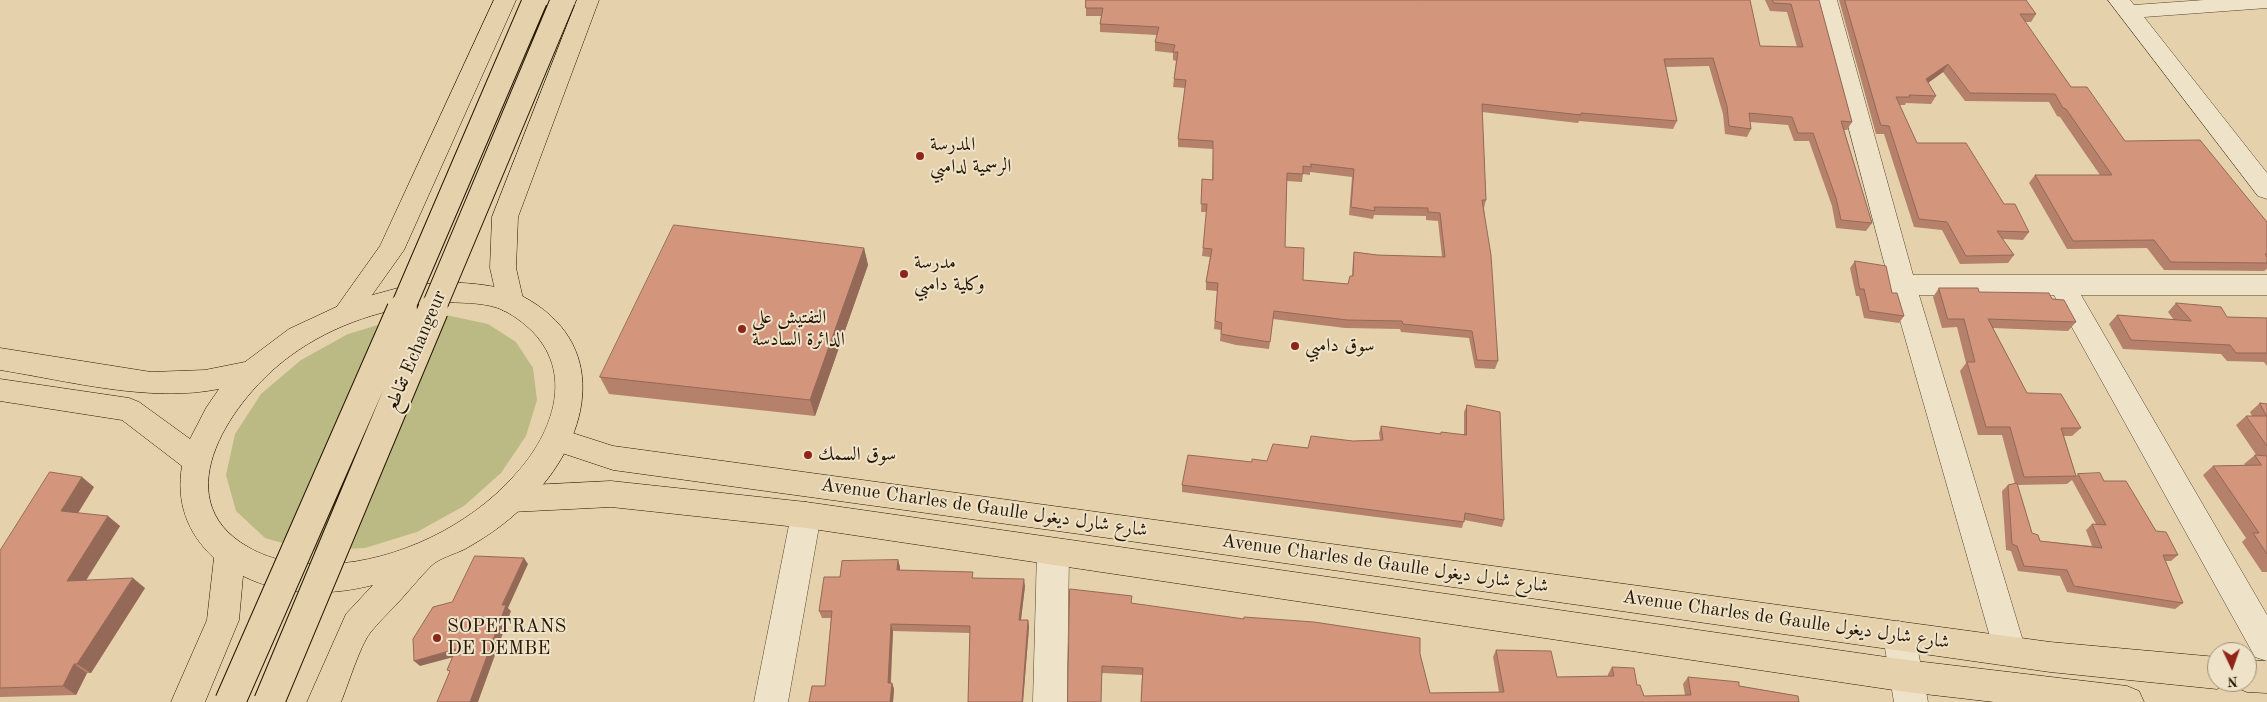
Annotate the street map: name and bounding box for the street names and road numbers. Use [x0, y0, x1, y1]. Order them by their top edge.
street label: تقاطع Echangeur [380, 287, 452, 415]
street label: Avenue Charles de Gaulle شارع شارل ديغول [819, 474, 1149, 542]
street label: Avenue Charles de Gaulle شارع شارل ديغول [1220, 530, 1550, 598]
street label: Avenue Charles de Gaulle شارع شارل ديغول [1621, 586, 1951, 654]

